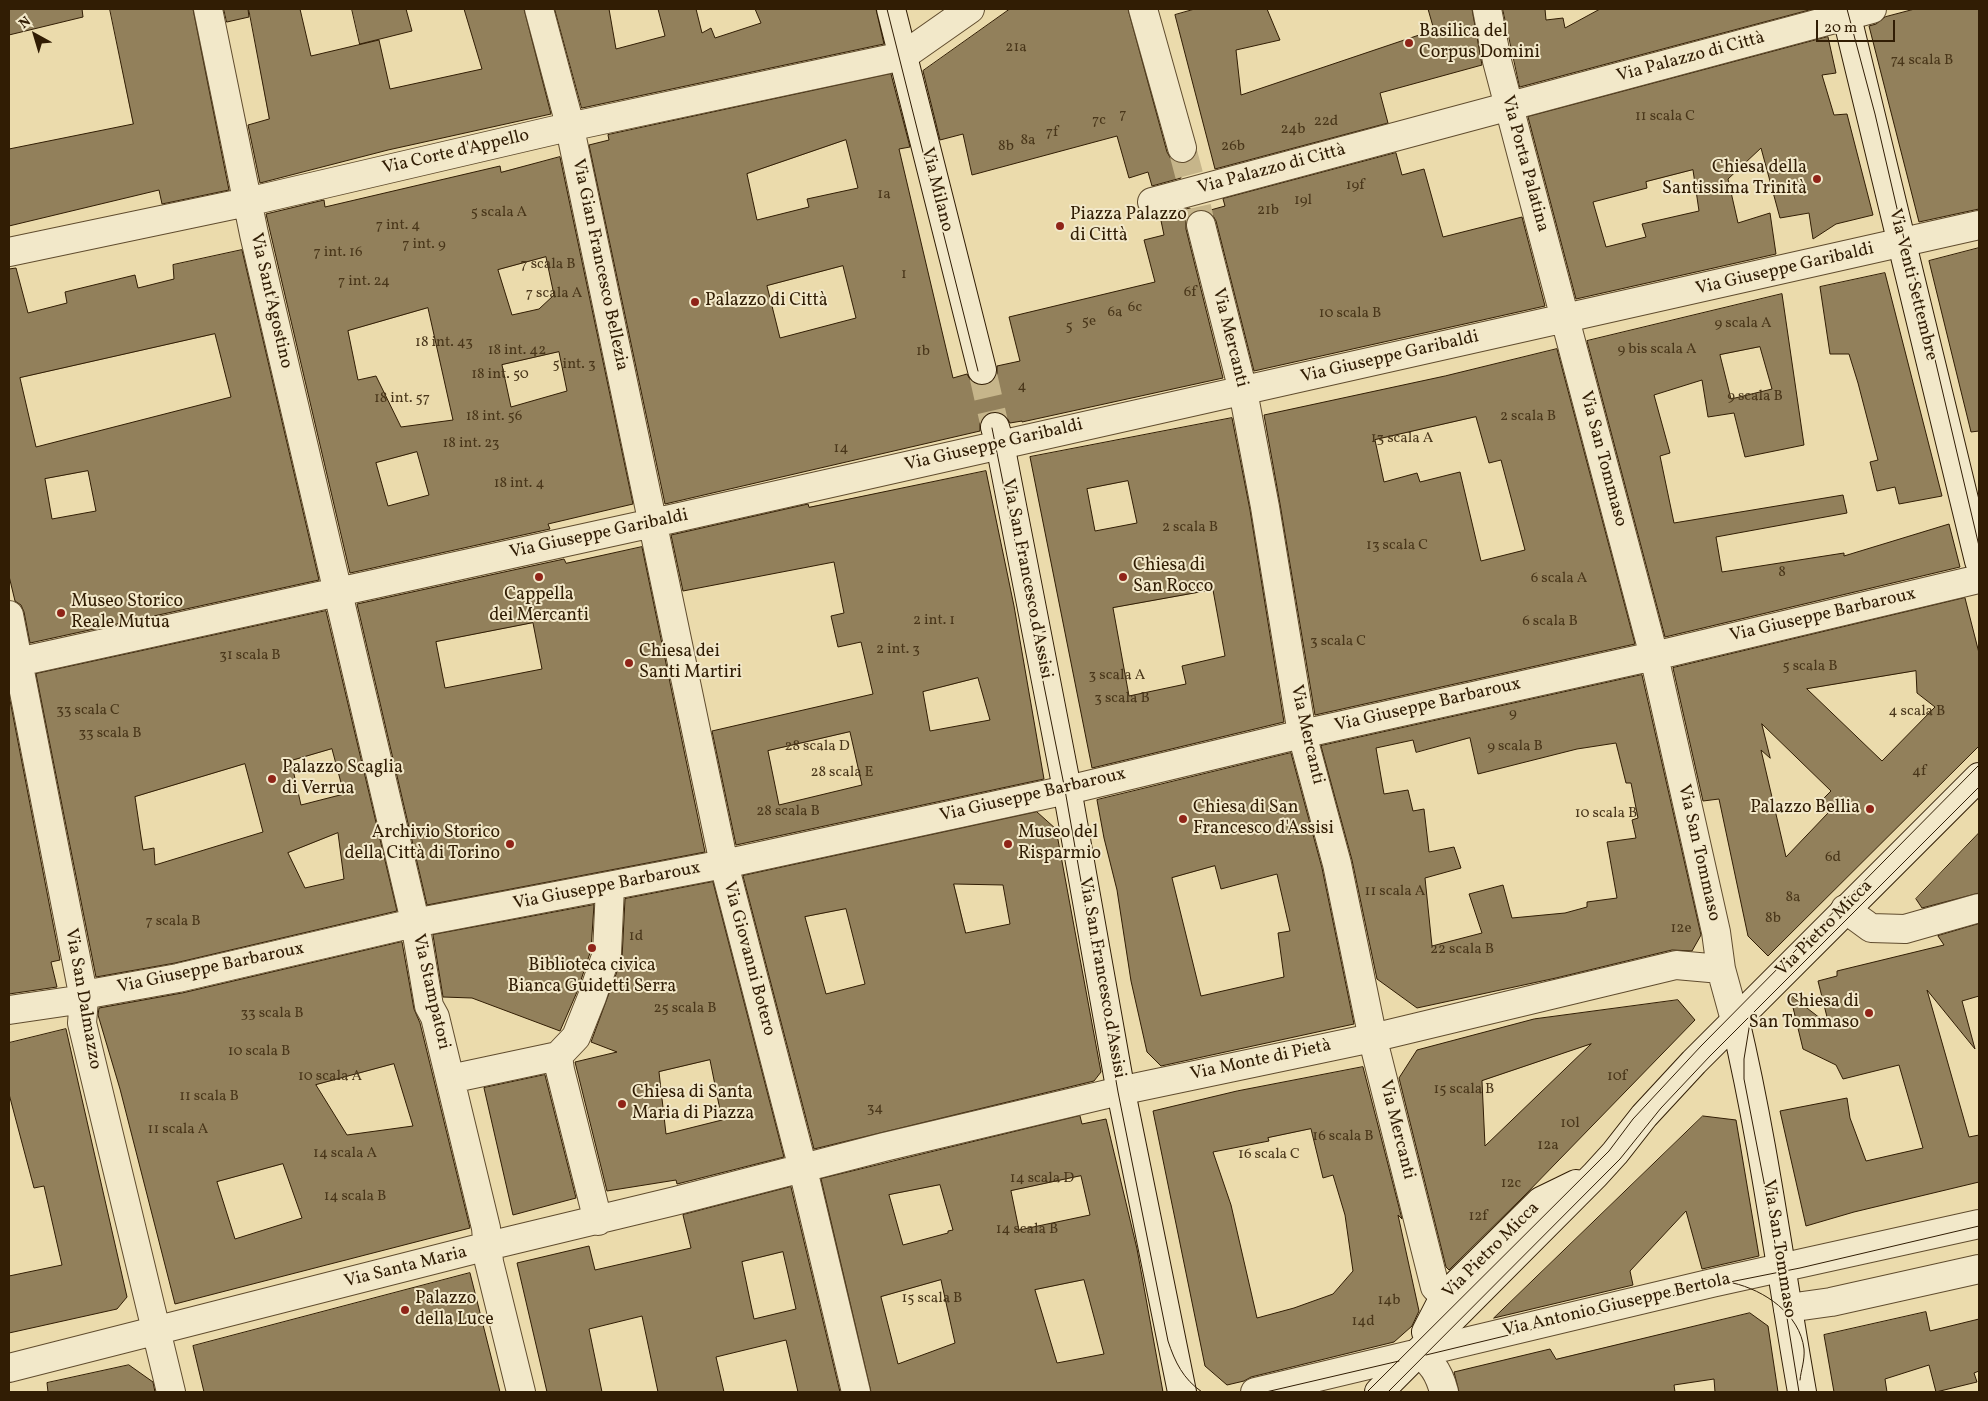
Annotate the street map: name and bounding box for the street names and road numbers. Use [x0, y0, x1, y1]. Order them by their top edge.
street label: Via Palazzo di Città [1615, 28, 1767, 88]
street label: Via Porta Palatina [1495, 93, 1553, 235]
street label: Via Corte d'Appello [381, 126, 531, 180]
street label: Via Palazzo di Città [1196, 140, 1348, 200]
street label: Via Milano [915, 146, 957, 234]
street label: Via Gian Francesco Bellezia [566, 157, 632, 373]
street label: Via Venti Settembre [1883, 207, 1941, 363]
street label: Via Sant'Agostino [244, 231, 296, 371]
street label: Via Giuseppe Garibaldi [1694, 239, 1876, 301]
street label: Via Mercanti [1206, 286, 1252, 390]
street label: Via Giuseppe Garibaldi [1299, 327, 1481, 389]
street label: Via San Tommaso [1573, 389, 1631, 529]
street label: Via Giuseppe Garibaldi [903, 415, 1085, 477]
street label: Via San Francesco d'Assisi [996, 477, 1056, 681]
street label: Via Giuseppe Garibaldi [508, 506, 690, 564]
street label: Via Giuseppe Barbaroux [1728, 584, 1918, 648]
street label: Via Giuseppe Barbaroux [1333, 674, 1523, 738]
street label: Via Mercanti [1284, 683, 1328, 787]
street label: Via Giuseppe Barbaroux [938, 764, 1128, 828]
street label: Via San Tommaso [1672, 783, 1724, 923]
street label: Via Giuseppe Barbaroux [512, 858, 702, 916]
street label: Via San Francesco d'Assisi [1073, 876, 1129, 1080]
street label: Via Pietro Micca [1772, 876, 1878, 982]
street label: Via Giovanni Botero [717, 879, 779, 1039]
street label: Via San Dalmazzo [59, 927, 105, 1071]
street label: Via Stampatori [406, 932, 454, 1052]
street label: Via Giuseppe Barbaroux [116, 939, 306, 999]
street label: Via Monte di Pietà [1189, 1036, 1333, 1086]
street label: Via Mercanti [1373, 1078, 1419, 1182]
street label: Via San Tommaso [1756, 1178, 1800, 1320]
street label: Via Pietro Micca [1439, 1198, 1545, 1304]
street label: Via Santa Maria [342, 1242, 470, 1294]
street label: Via Antonio Giuseppe Bertola [1501, 1269, 1733, 1343]

